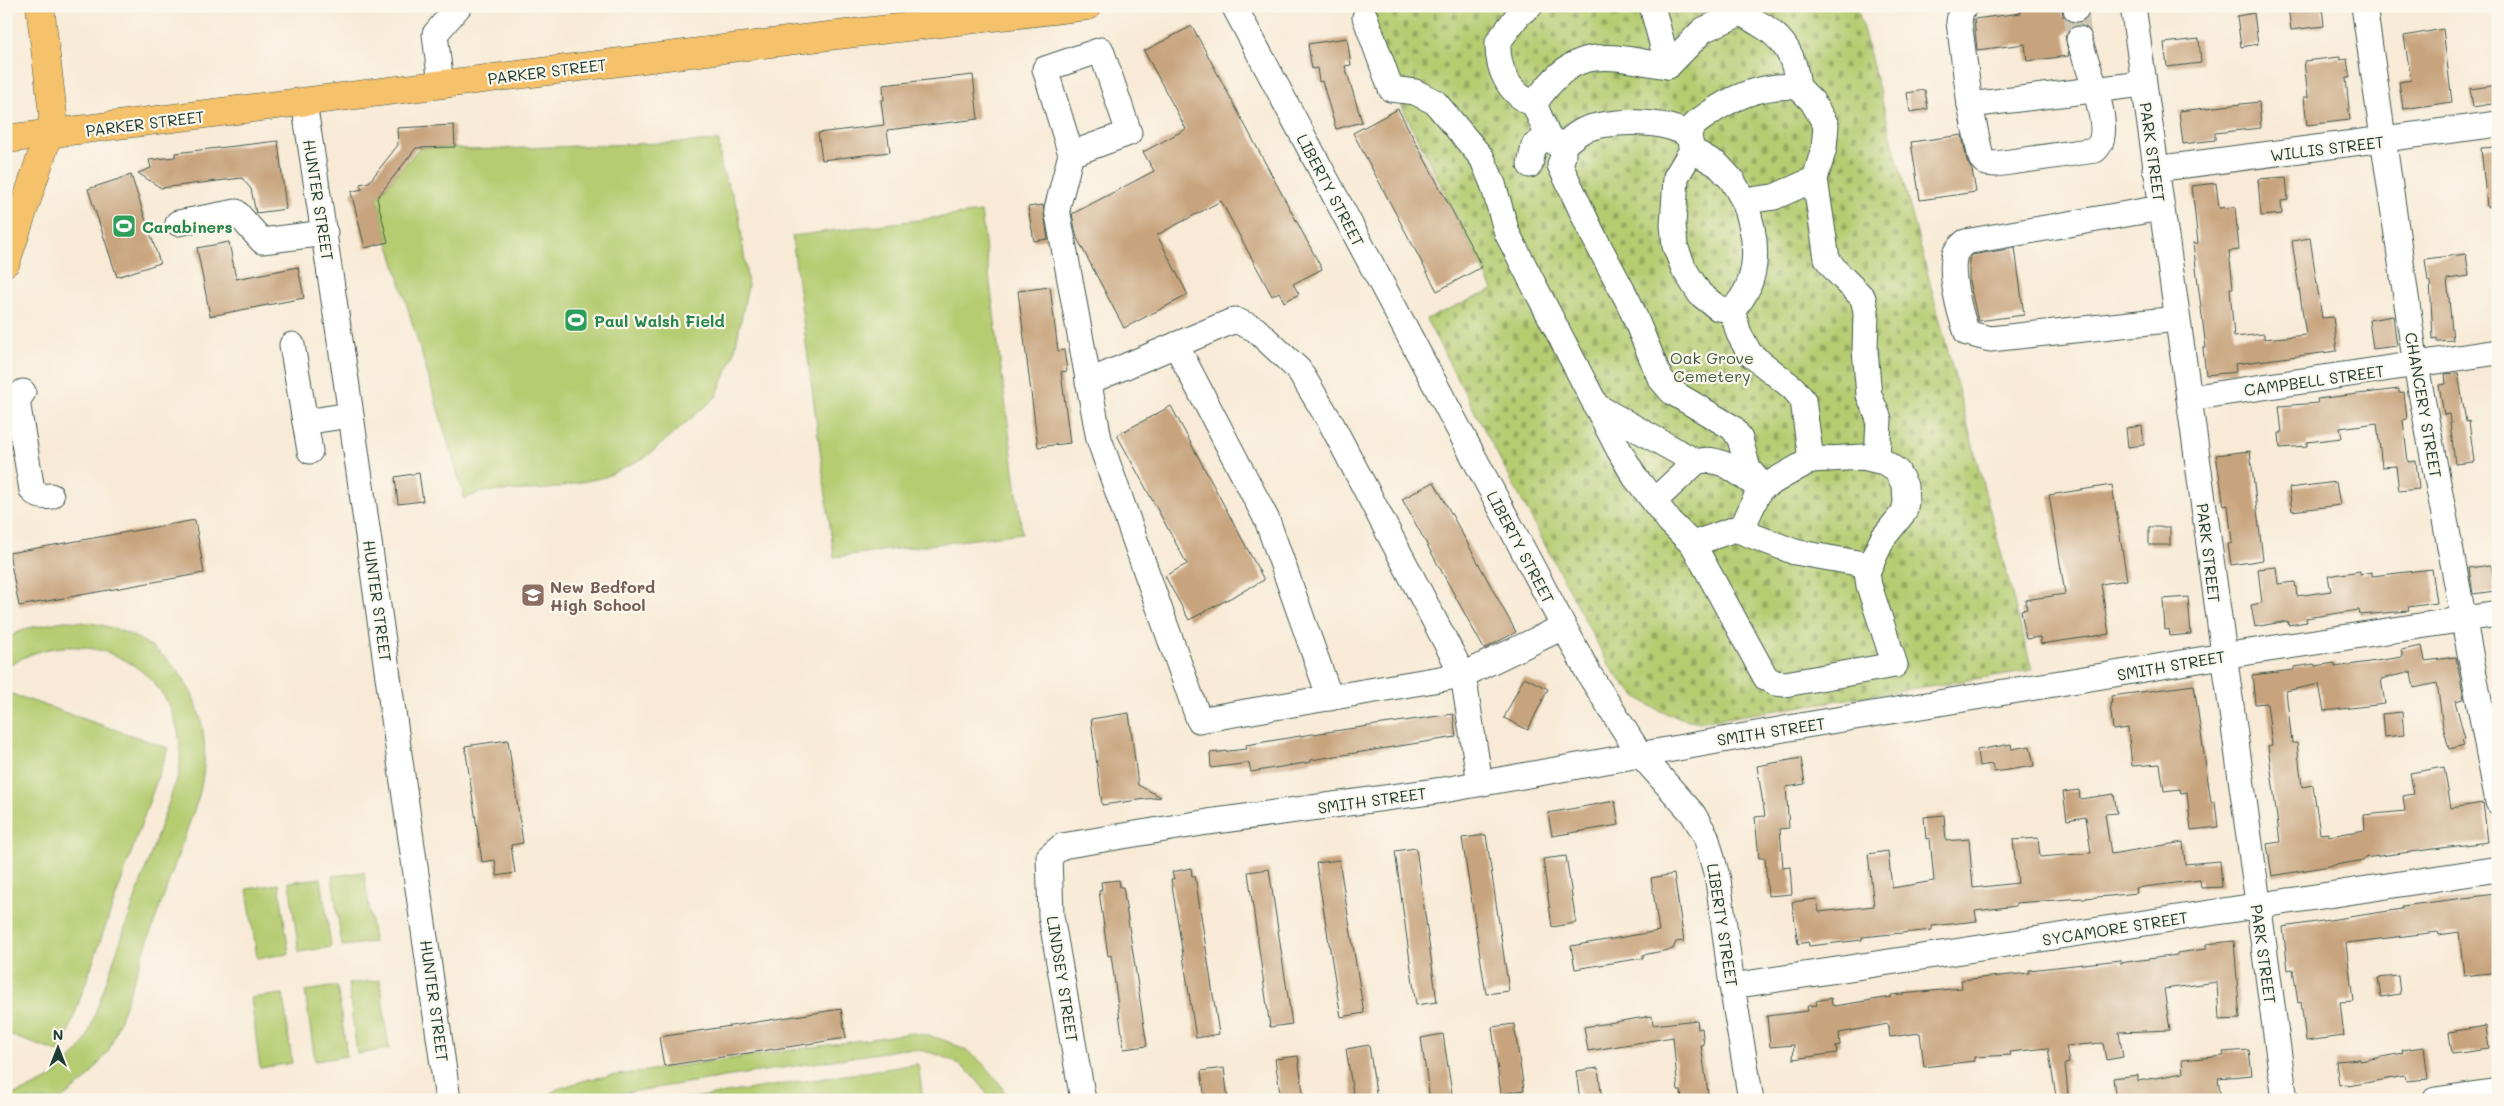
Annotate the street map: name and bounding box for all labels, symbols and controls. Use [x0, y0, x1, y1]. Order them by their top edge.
street label: PARKER STREET [486, 53, 608, 89]
street label: PARK STREET [2136, 101, 2170, 203]
street label: PARKER STREET [84, 105, 206, 141]
street label: LIBERTY STREET [1292, 130, 1370, 250]
street label: WILLIS STREET [2269, 131, 2385, 165]
street label: HUNTER STREET [299, 138, 339, 262]
sports icon: Carabiners [111, 213, 137, 239]
place label: Carabiners [142, 216, 233, 237]
sports icon: Paul Walsh Field [563, 307, 589, 333]
place label: Paul Walsh Field [594, 310, 725, 331]
street label: CHANCERY STREET [2401, 331, 2447, 480]
park label: Oak Grove Cemetery [1670, 347, 1754, 386]
street label: CAMPBELL STREET [2242, 360, 2386, 400]
street label: LIBERTY STREET [1482, 487, 1560, 607]
street label: PARK STREET [2192, 502, 2226, 604]
street label: HUNTER STREET [359, 539, 397, 663]
place label: New Bedford High School [550, 576, 655, 615]
school or university icon: New Bedford High School [520, 582, 546, 608]
street label: SMITH STREET [2115, 645, 2227, 685]
street label: SMITH STREET [1715, 712, 1827, 750]
street label: SMITH STREET [1316, 782, 1428, 818]
street label: LIBERTY STREET [1703, 862, 1743, 988]
street label: PARK STREET [2247, 903, 2281, 1005]
street label: SYCAMORE STREET [2041, 906, 2190, 950]
street label: LINDSEY STREET [1043, 914, 1083, 1044]
street label: HUNTER STREET [416, 939, 454, 1063]
north arrow [32, 1024, 82, 1074]
text: N [53, 1025, 63, 1044]

